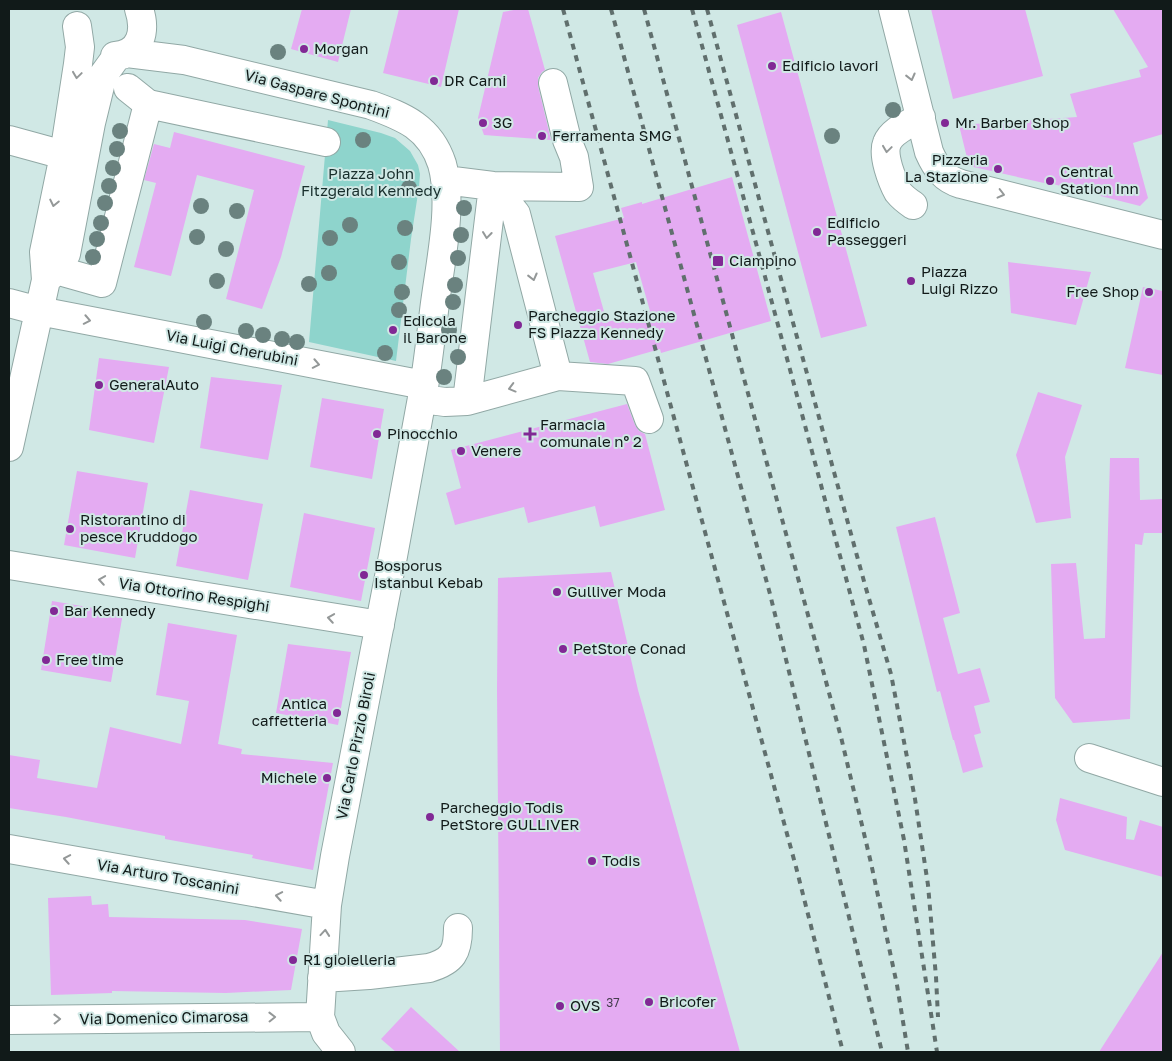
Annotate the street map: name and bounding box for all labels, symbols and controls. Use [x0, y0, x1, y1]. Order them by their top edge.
place label: Morgan [314, 39, 369, 57]
marker: Morgan [298, 43, 310, 55]
place label: Edificio lavori [782, 56, 879, 74]
marker: Edificio lavori [766, 60, 778, 72]
street label: Via Gaspare Spontini [243, 65, 392, 121]
one-way arrow [72, 71, 83, 79]
place label: DR Carni [444, 71, 506, 89]
one-way arrow [905, 72, 915, 80]
marker: DR Carni [428, 75, 440, 87]
place label: 3G [493, 113, 512, 131]
place label: Mr. Barber Shop [955, 113, 1069, 131]
marker: 3G [477, 117, 489, 129]
marker: Mr. Barber Shop [939, 117, 951, 129]
place label: Ferramenta SMG [552, 126, 672, 144]
marker: Ferramenta SMG [536, 130, 548, 142]
one-way arrow [883, 145, 893, 153]
place label: Pizzeria La Stazione [905, 150, 988, 185]
place label: Central Station Inn [1060, 162, 1139, 197]
marker: Pizzeria La Stazione [992, 163, 1004, 175]
park label: Piazza John Fitzgerald Kennedy [301, 164, 442, 199]
marker: Central Station Inn [1044, 175, 1056, 187]
one-way arrow [997, 188, 1006, 199]
one-way arrow [49, 198, 60, 207]
place label: Edificio Passeggeri [827, 213, 907, 248]
marker: Edificio Passeggeri [811, 226, 823, 238]
one-way arrow [482, 231, 493, 239]
place label: Ciampino [729, 251, 796, 269]
marker: Ciampino [711, 254, 725, 268]
place label: Piazza Luigi Rizzo [921, 262, 998, 297]
one-way arrow [527, 273, 538, 282]
marker: Piazza Luigi Rizzo [905, 275, 917, 287]
place label: Free Shop [1066, 282, 1139, 300]
marker: Free Shop [1143, 286, 1155, 298]
place label: Parcheggio Stazione FS Piazza Kennedy [528, 306, 676, 341]
place label: Edicola il Barone [403, 311, 467, 346]
one-way arrow [83, 315, 92, 325]
marker: Parcheggio Stazione FS Piazza Kennedy [512, 319, 524, 331]
marker: Edicola il Barone [387, 324, 399, 336]
street label: Via Luigi Cherubini [165, 325, 300, 369]
one-way arrow [311, 358, 320, 369]
place label: GeneralAuto [109, 375, 199, 393]
marker: GeneralAuto [93, 379, 105, 391]
one-way arrow [509, 383, 517, 393]
place label: Farmacia comunale nº 2 [540, 415, 642, 450]
place label: Pinocchio [387, 424, 458, 442]
marker: Pinocchio [371, 428, 383, 440]
marker: Farmacia comunale nº 2 [524, 428, 536, 440]
place label: Venere [471, 441, 521, 459]
marker: Venere [455, 445, 467, 457]
place label: Ristorantino di pesce Kruddogo [80, 510, 197, 545]
marker: Ristorantino di pesce Kruddogo [64, 523, 76, 535]
place label: Bosporus Istanbul Kebab [374, 556, 483, 591]
marker: Bosporus Istanbul Kebab [358, 569, 370, 581]
street label: Via Ottorino Respighi [117, 573, 271, 615]
one-way arrow [98, 575, 106, 586]
place label: Gulliver Moda [567, 582, 666, 600]
marker: Gulliver Moda [551, 586, 563, 598]
place label: Bar Kennedy [64, 601, 156, 619]
marker: Bar Kennedy [48, 605, 60, 617]
one-way arrow [327, 613, 336, 623]
place label: PetStore Conad [573, 639, 686, 657]
marker: PetStore Conad [557, 643, 569, 655]
place label: Free time [56, 650, 124, 668]
marker: Free time [40, 654, 52, 666]
street label: Via Carlo Pirzio Biroli [332, 670, 378, 821]
place label: Antica caffetteria [252, 694, 327, 729]
marker: Antica caffetteria [331, 707, 343, 719]
place label: Michele [261, 768, 317, 786]
marker: Michele [321, 772, 333, 784]
place label: Parcheggio Todis PetStore GULLIVER [440, 798, 580, 833]
marker: Parcheggio Todis PetStore GULLIVER [424, 811, 436, 823]
place label: Todis [602, 851, 640, 869]
one-way arrow [63, 855, 72, 865]
street label: Via Arturo Toscanini [96, 855, 241, 897]
marker: Todis [586, 855, 598, 867]
one-way arrow [275, 891, 284, 901]
one-way arrow [319, 929, 330, 937]
place label: R1 gioielleria [303, 950, 396, 968]
marker: R1 gioielleria [287, 954, 299, 966]
place label: Bricofer [659, 992, 716, 1010]
house number: 37 [606, 995, 620, 1010]
place label: OVS [570, 996, 600, 1014]
marker: Bricofer [643, 996, 655, 1008]
marker: OVS [554, 1000, 566, 1012]
street label: Via Domenico Cimarosa [79, 1007, 249, 1027]
one-way arrow [269, 1012, 277, 1022]
one-way arrow [54, 1014, 62, 1024]

